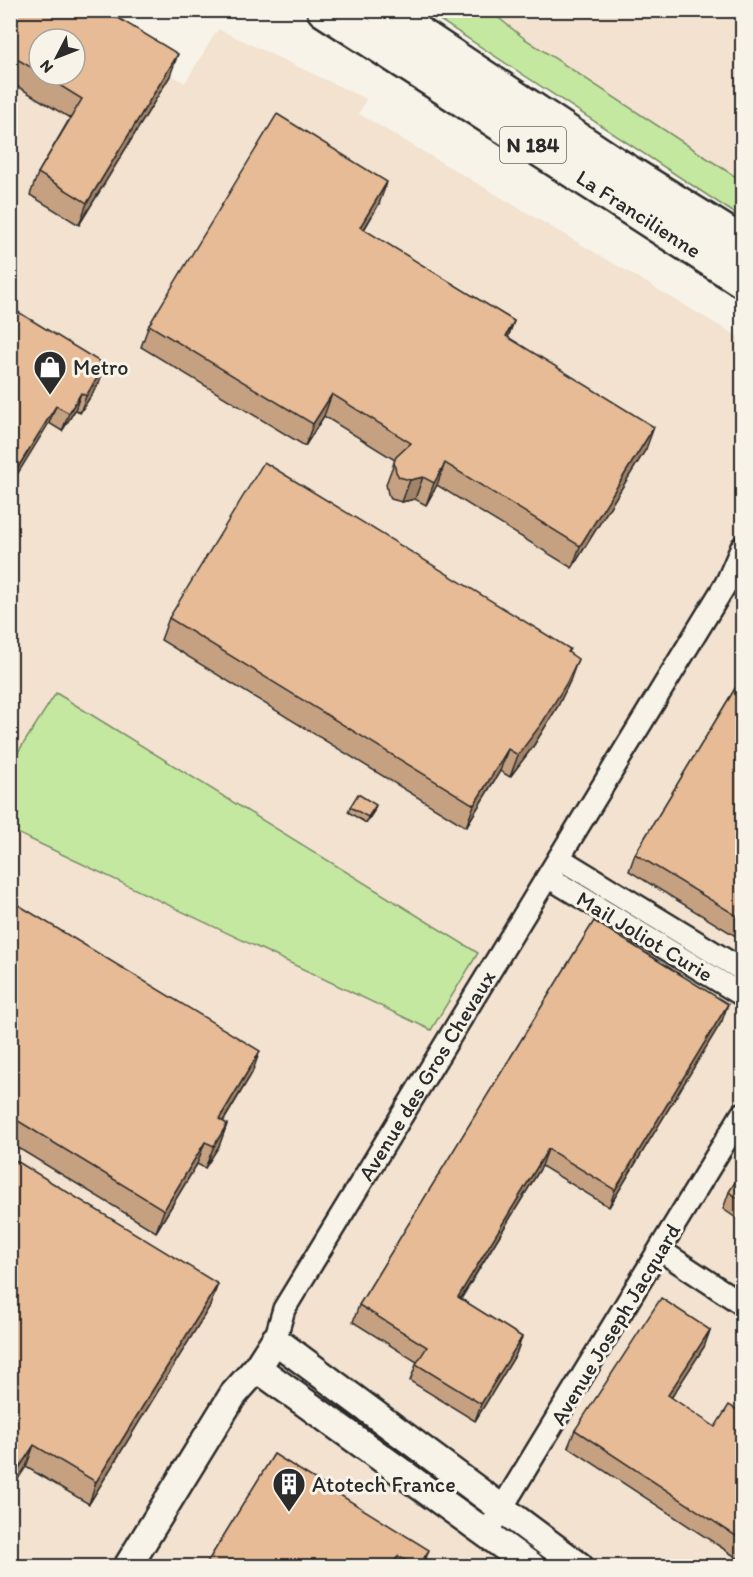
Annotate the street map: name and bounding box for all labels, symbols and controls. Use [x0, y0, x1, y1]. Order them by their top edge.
north arrow [27, 27, 87, 87]
text: N [36, 56, 57, 77]
road number: N 184 [500, 127, 566, 163]
street label: La Francilienne [571, 164, 706, 264]
shop icon: Metro [32, 349, 68, 396]
place label: Metro [73, 354, 129, 381]
street label: Mail Joliot Curie [572, 885, 718, 988]
street label: Avenue des Gros Chevaux [352, 965, 501, 1186]
street label: Avenue Joseph Jacquard [544, 1218, 686, 1430]
building icon: Atotech France [271, 1466, 307, 1513]
place label: Atotech France [312, 1471, 456, 1498]

